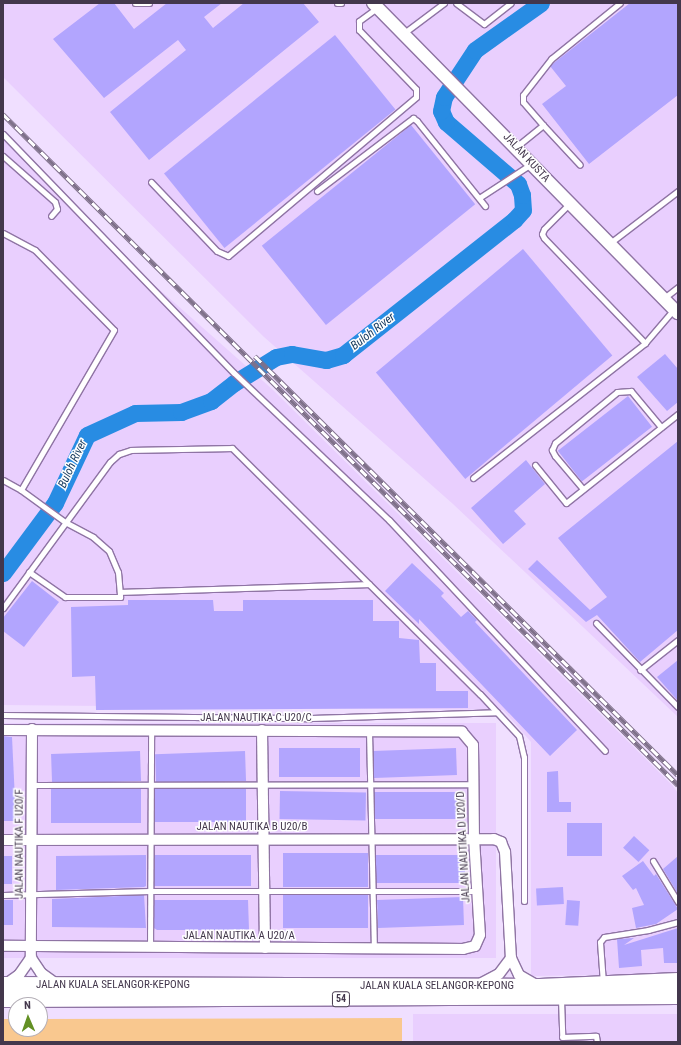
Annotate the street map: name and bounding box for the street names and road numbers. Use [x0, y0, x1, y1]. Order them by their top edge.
street label: JALAN KUSTA [500, 131, 552, 185]
street label: JALAN NAUTIKA C U20/C [200, 711, 312, 725]
street label: JALAN NAUTIKA F U20/F [13, 789, 27, 899]
street label: JALAN NAUTIKA D U20/D [454, 791, 474, 903]
street label: JALAN NAUTIKA B U20/B [197, 820, 307, 834]
street label: JALAN NAUTIKA A U20/A [183, 929, 295, 943]
street label: JALAN KUALA SELANGOR-KEPONG [36, 978, 190, 992]
street label: JALAN KUALA SELANGOR-KEPONG [360, 979, 514, 993]
road number: 54 [331, 991, 351, 1007]

